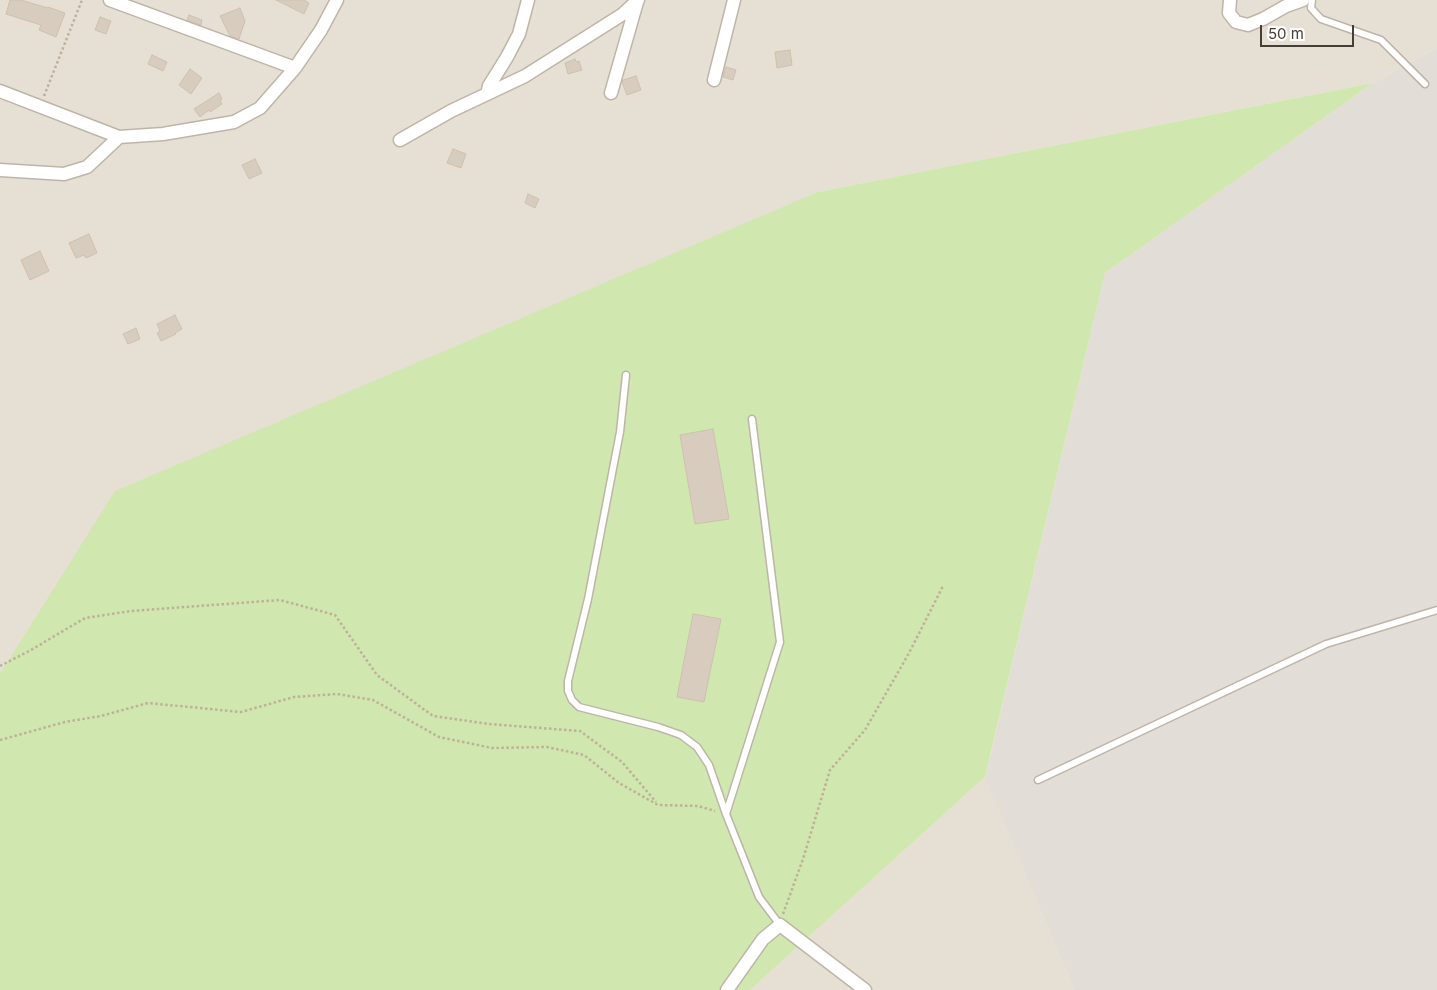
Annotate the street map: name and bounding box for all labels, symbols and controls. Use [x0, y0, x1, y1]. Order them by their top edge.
scale bar [1262, 15, 1356, 47]
text: 50 m [1268, 24, 1304, 43]

